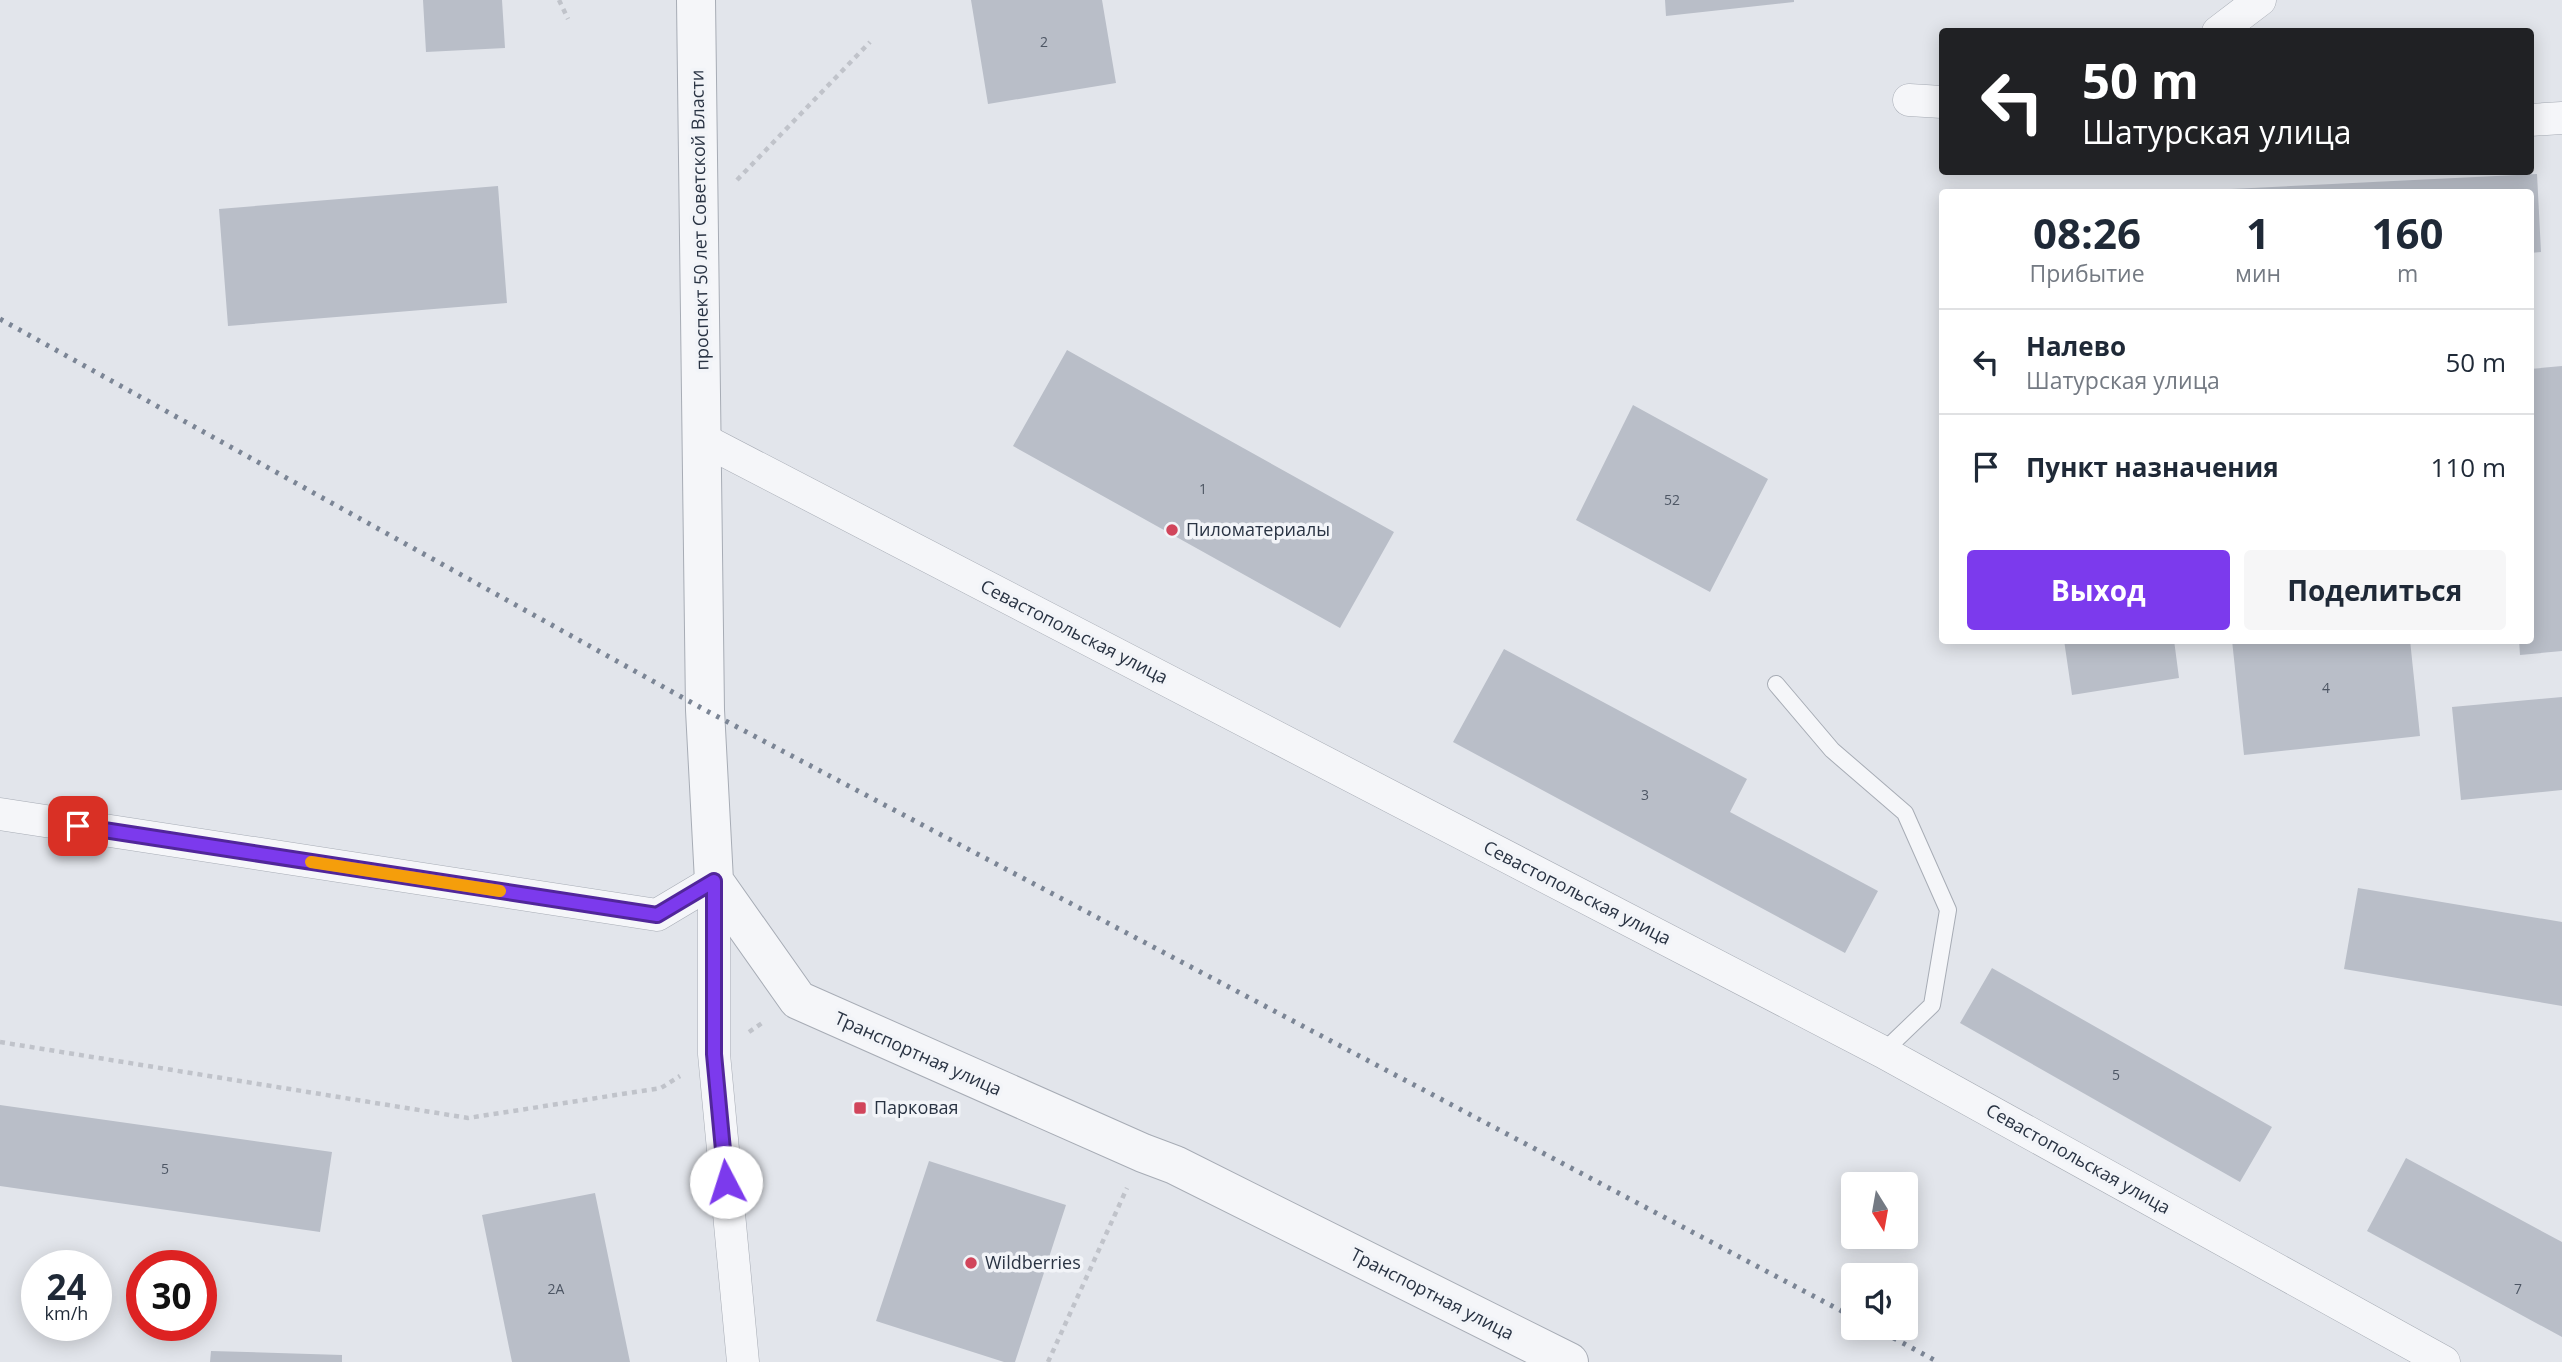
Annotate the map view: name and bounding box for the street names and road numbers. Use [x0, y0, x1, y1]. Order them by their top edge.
street label: проспект 50 лет Советской Власти [684, 70, 714, 370]
street label: Севастопольская улица [977, 573, 1172, 689]
street label: Севастопольская улица [1480, 834, 1675, 950]
street label: Транспортная улица [831, 1005, 1006, 1101]
street label: Севастопольская улица [1982, 1097, 2175, 1219]
street label: Транспортная улица [1347, 1241, 1518, 1345]

